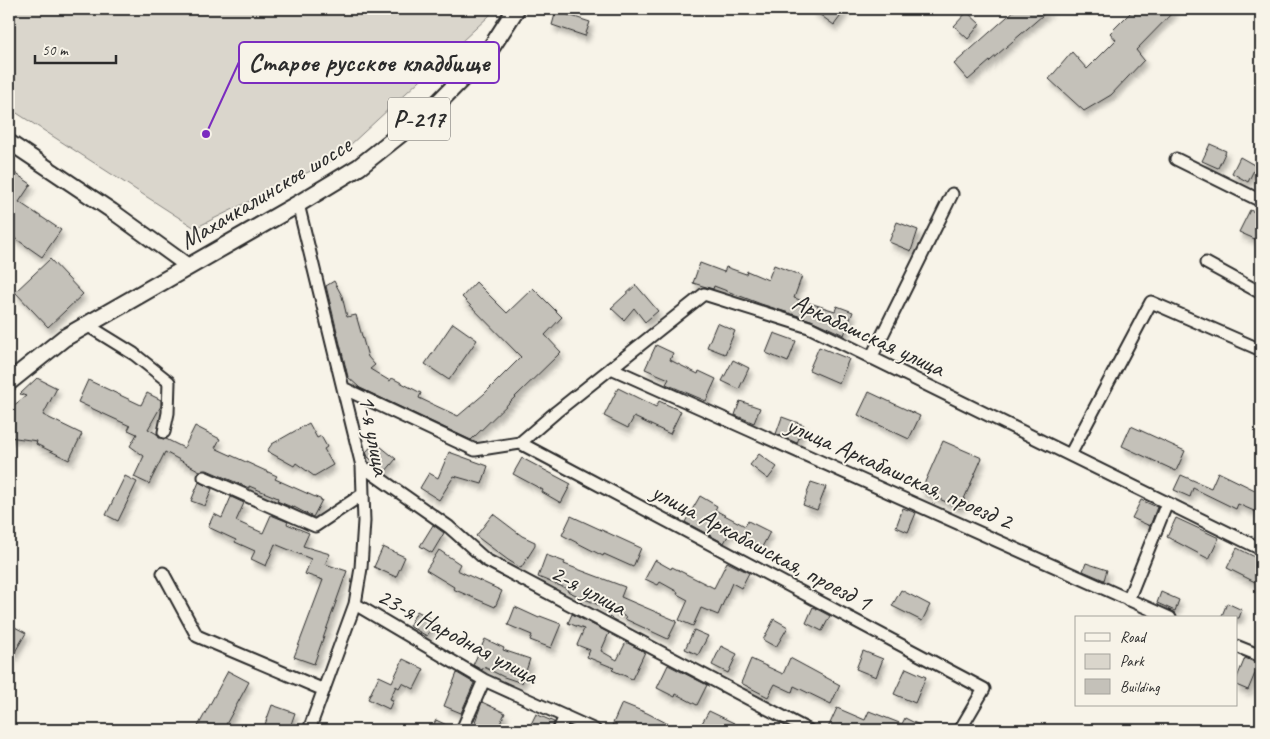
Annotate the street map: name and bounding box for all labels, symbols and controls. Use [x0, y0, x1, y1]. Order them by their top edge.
scale bar [35, 32, 116, 64]
text: 50 m [42, 41, 69, 60]
callout: Старое русское кладбище [239, 42, 499, 83]
text: Старое русское кладбище [248, 46, 492, 79]
road number: Р-217 [388, 98, 450, 140]
street label: Махачкалинское шоссе [174, 128, 359, 257]
street label: Аркабашская улица [787, 286, 952, 385]
street label: 1-я улица [351, 392, 398, 480]
street label: улица Аркабашская, проезд 2 [780, 408, 1019, 538]
street label: улица Аркабашская, проезд 1 [644, 474, 878, 619]
street label: 2-я улица [545, 557, 634, 624]
street label: 23-я Народная улица [372, 580, 545, 693]
legend [1075, 616, 1238, 706]
text: Road [1120, 628, 1147, 647]
text: Park [1120, 652, 1145, 671]
text: Building [1120, 678, 1160, 697]

